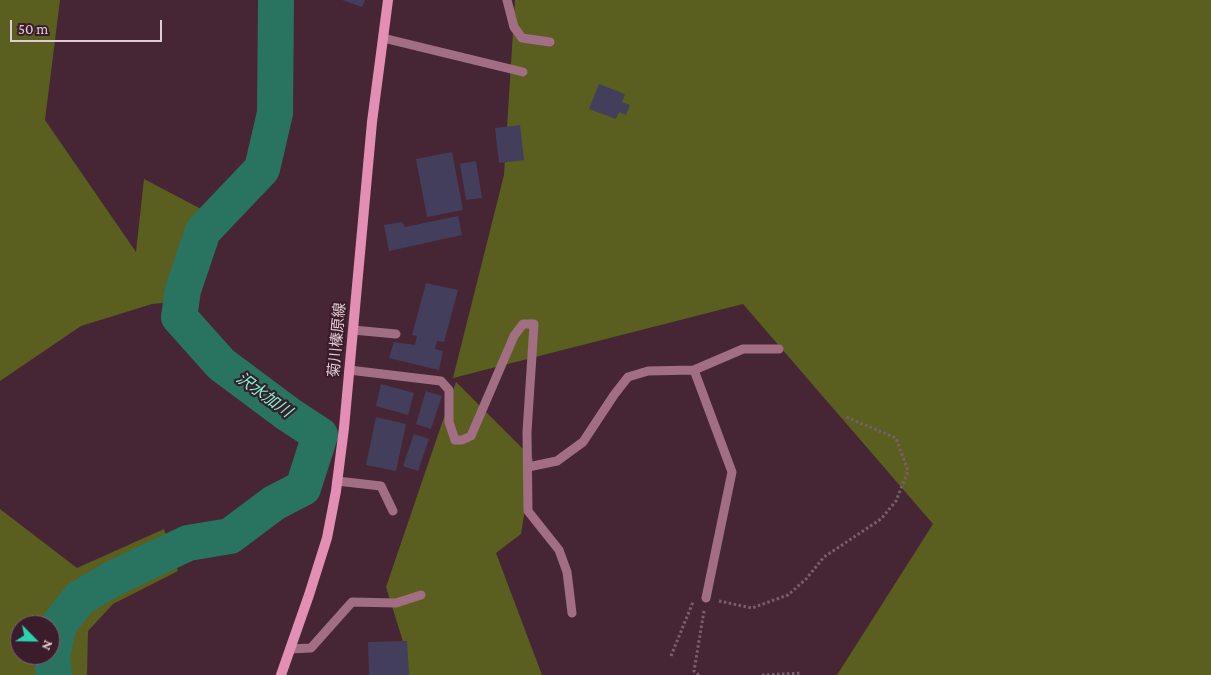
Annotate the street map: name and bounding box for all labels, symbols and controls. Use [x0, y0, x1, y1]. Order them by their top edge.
scale bar [12, 10, 165, 42]
text: 50 m [18, 21, 48, 37]
street label: 菊川榛原線 [325, 302, 349, 378]
water label: 沢水加川 [232, 368, 296, 422]
north arrow [10, 615, 60, 665]
text: N [39, 638, 57, 653]

